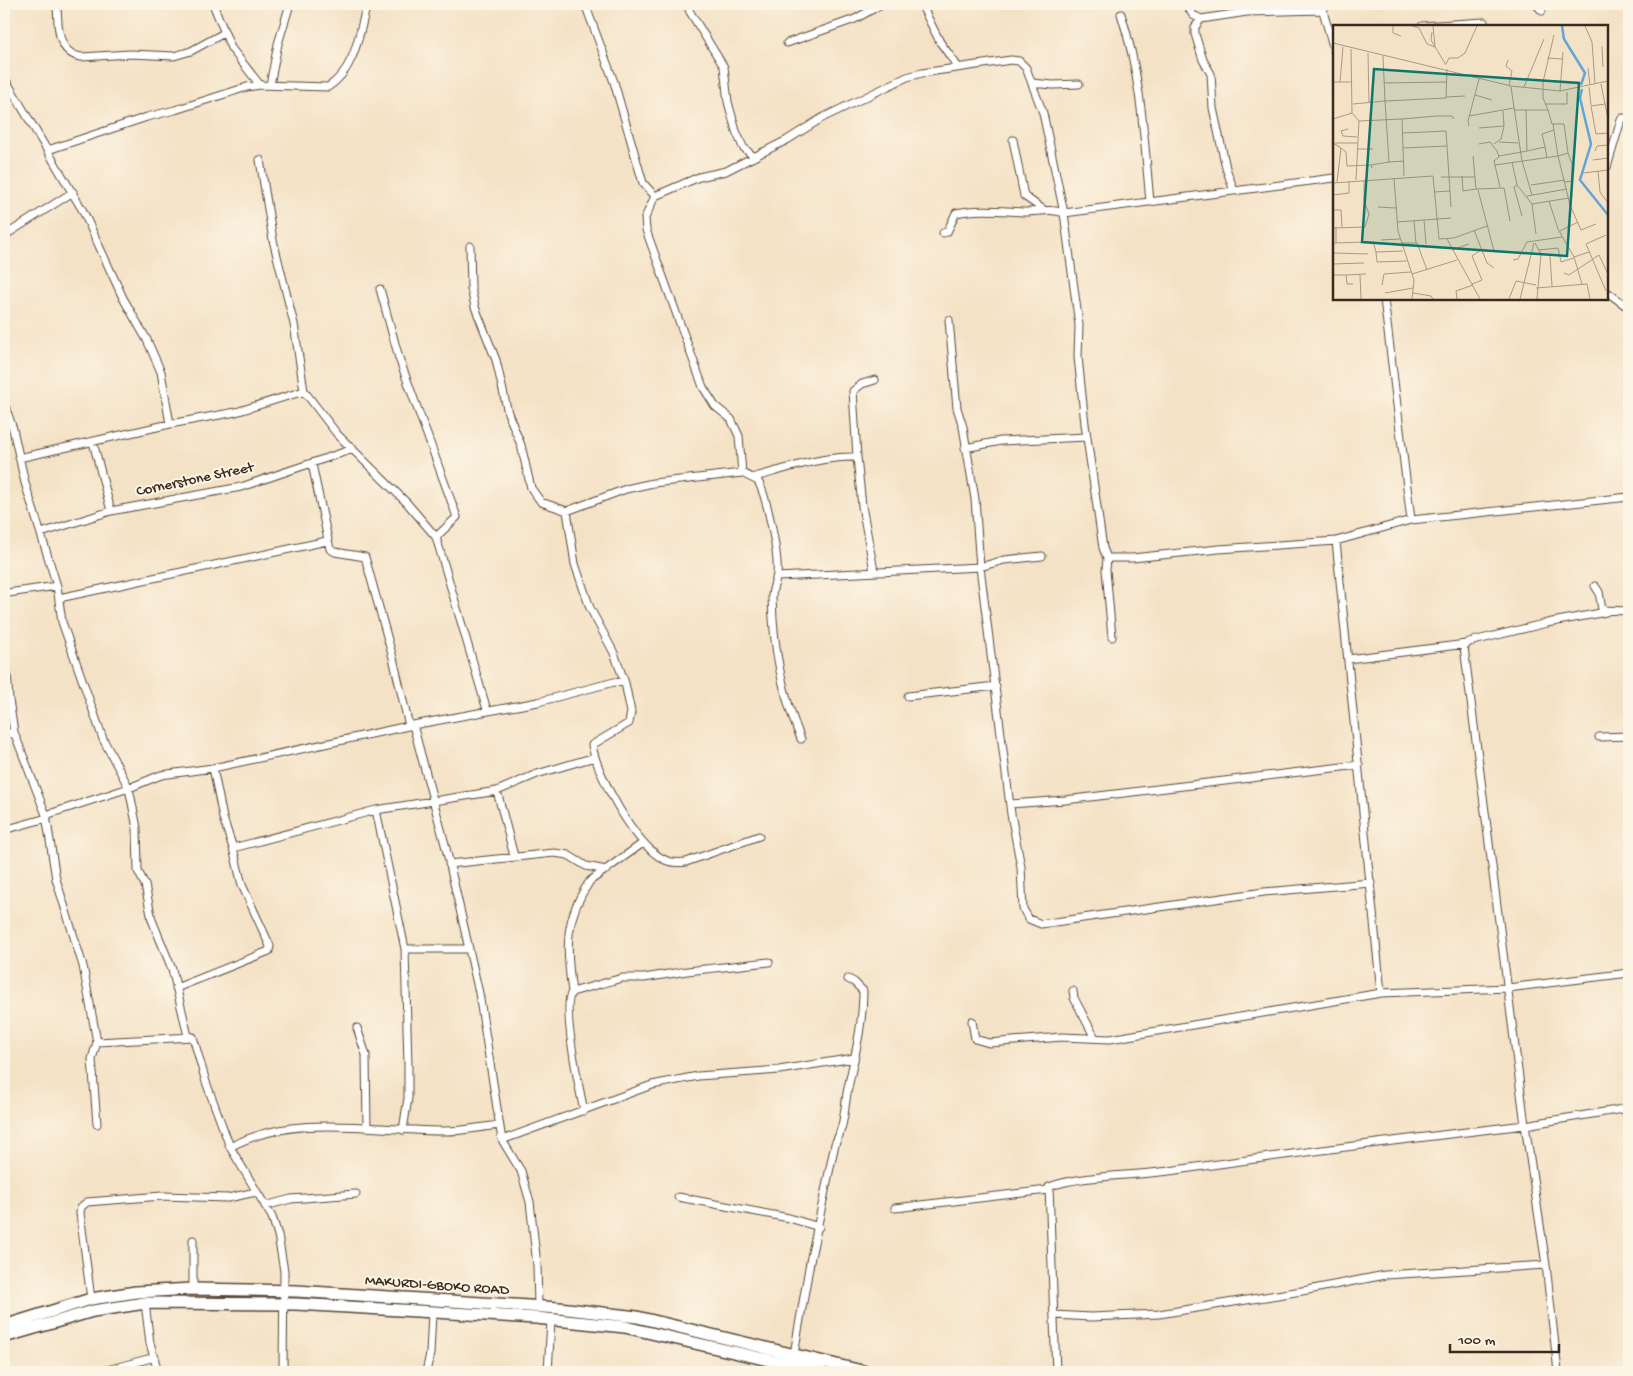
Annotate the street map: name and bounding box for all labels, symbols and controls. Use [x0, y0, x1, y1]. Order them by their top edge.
inset map [1333, 25, 1608, 300]
street label: Cornerstone Street [135, 458, 257, 501]
street label: MAKURDI-GBOKO ROAD [364, 1272, 510, 1300]
scale bar [1450, 1321, 1559, 1353]
text: 100 m [1457, 1332, 1496, 1350]

